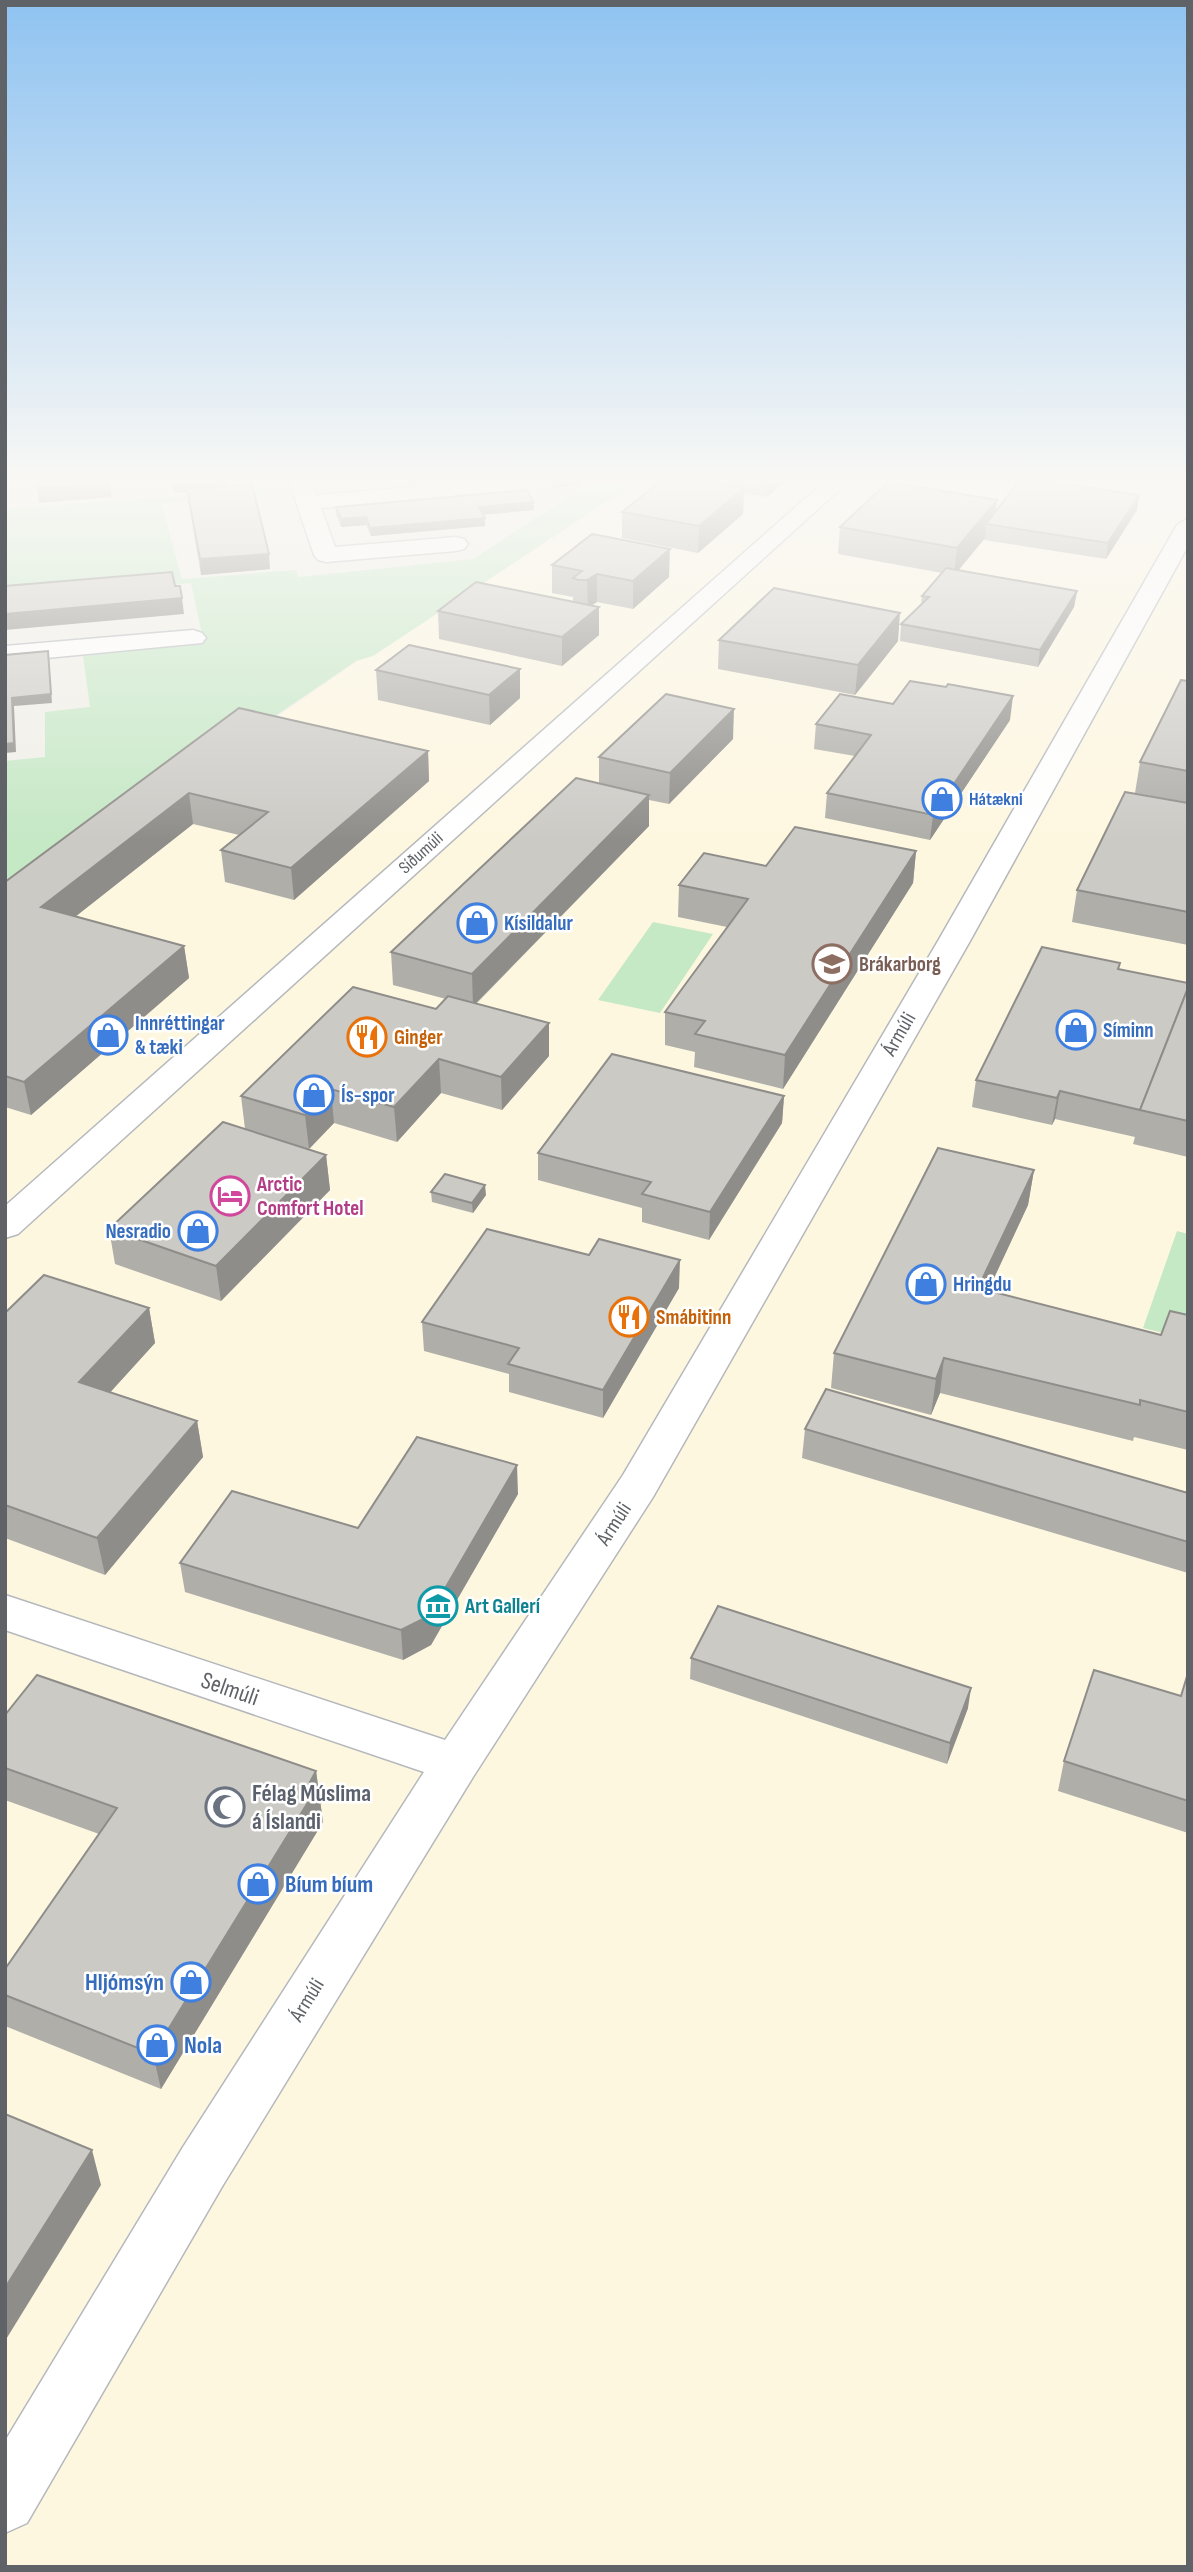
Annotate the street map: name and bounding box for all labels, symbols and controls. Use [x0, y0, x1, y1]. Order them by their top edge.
shop icon: Hátækni [921, 778, 963, 820]
place label: Hátækni [969, 789, 1023, 810]
street label: Síðumúli [395, 828, 447, 878]
shop icon: Kísildalur [456, 902, 498, 944]
place label: Kísildalur [504, 911, 573, 936]
school or university icon: Brákarborg [811, 943, 853, 985]
place label: Brákarborg [859, 952, 941, 977]
street label: Ármúli [876, 1008, 921, 1061]
shop icon: Síminn [1055, 1009, 1097, 1051]
place label: Innréttingar & tæki [135, 1011, 225, 1060]
shop icon: Innréttingar & tæki [87, 1014, 129, 1056]
restaurant icon: Ginger [346, 1016, 388, 1058]
place label: Síminn [1103, 1018, 1154, 1043]
place label: Ginger [394, 1025, 443, 1050]
shop icon: Ís-spor [293, 1074, 335, 1116]
place label: Ís-spor [341, 1083, 395, 1108]
place label: Arctic Comfort Hotel [256, 1172, 364, 1221]
hotel icon: Arctic Comfort Hotel [209, 1175, 251, 1217]
shop icon: Nesradio [177, 1210, 219, 1252]
place label: Nesradio [105, 1219, 171, 1244]
shop icon: Hringdu [905, 1263, 947, 1305]
place label: Hringdu [953, 1272, 1011, 1297]
restaurant icon: Smábitinn [608, 1296, 650, 1338]
place label: Smábitinn [656, 1305, 731, 1330]
street label: Ármúli [590, 1498, 637, 1551]
museum icon: Art Gallerí [417, 1585, 459, 1627]
place label: Art Gallerí [464, 1594, 541, 1619]
street label: Selmúli [197, 1666, 263, 1712]
place label: Félag Múslima á Íslandi [252, 1779, 371, 1836]
mosque icon: Félag Múslima á Íslandi [204, 1786, 246, 1828]
shop icon: Bíum bíum [237, 1863, 279, 1905]
place label: Bíum bíum [285, 1870, 373, 1899]
shop icon: Hljómsýn [170, 1961, 212, 2003]
place label: Hljómsýn [85, 1968, 164, 1997]
street label: Ármúli [284, 1974, 330, 2027]
shop icon: Nola [136, 2024, 178, 2066]
place label: Nola [184, 2031, 222, 2060]

